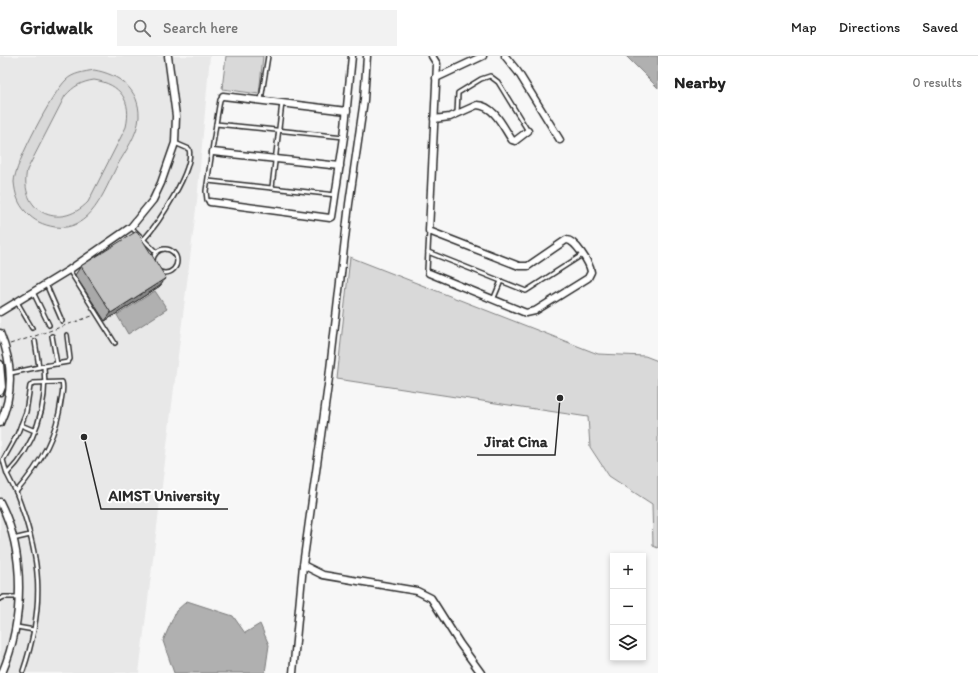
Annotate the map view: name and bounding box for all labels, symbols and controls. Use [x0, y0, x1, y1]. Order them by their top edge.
search box [117, 10, 397, 46]
text: Gridwalk [20, 16, 93, 39]
icon: search [131, 17, 153, 39]
text: Search here [163, 19, 238, 37]
text: Map [791, 19, 817, 36]
text: Directions [839, 19, 900, 36]
text: Saved [922, 19, 958, 36]
text: Nearby [674, 72, 726, 92]
text: 0 results [912, 75, 962, 90]
callout: Jirat Cina [477, 428, 555, 455]
text: Jirat Cina [483, 433, 548, 451]
callout: AIMST University [101, 482, 228, 509]
text: AIMST University [108, 487, 220, 506]
map controls [610, 553, 646, 661]
button: + [610, 553, 646, 589]
button: − [610, 589, 646, 625]
button: layers [610, 625, 646, 661]

